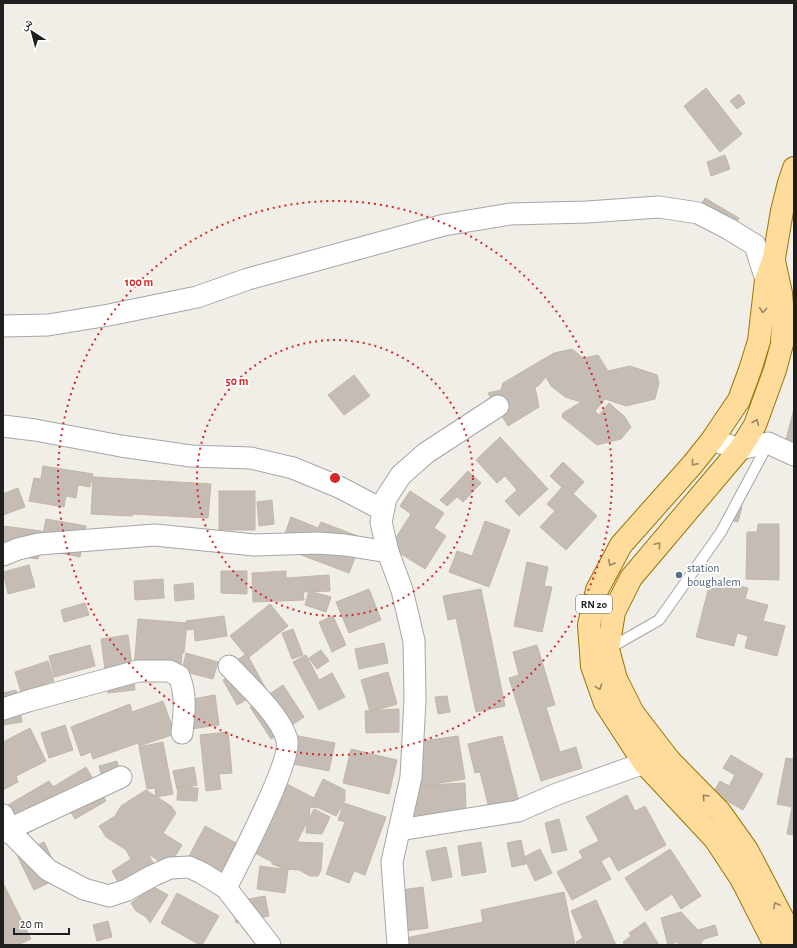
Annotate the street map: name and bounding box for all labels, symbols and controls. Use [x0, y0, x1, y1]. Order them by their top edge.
north arrow [12, 12, 52, 52]
text: ش [18, 16, 36, 34]
text: 100 m [125, 276, 153, 288]
one-way arrow [758, 307, 767, 313]
text: 50 m [226, 375, 249, 387]
one-way arrow [751, 418, 759, 425]
one-way arrow [691, 459, 698, 466]
centre of rings [328, 471, 342, 485]
one-way arrow [654, 543, 661, 550]
one-way arrow [609, 559, 616, 566]
place label: station boughalem [687, 562, 741, 588]
marker: station boughalem [674, 570, 684, 580]
road number: RN 20 [576, 595, 612, 613]
one-way arrow [595, 684, 603, 691]
one-way arrow [702, 794, 710, 802]
one-way arrow [773, 902, 781, 909]
scale bar [14, 910, 69, 936]
text: 20 m [20, 918, 43, 930]

